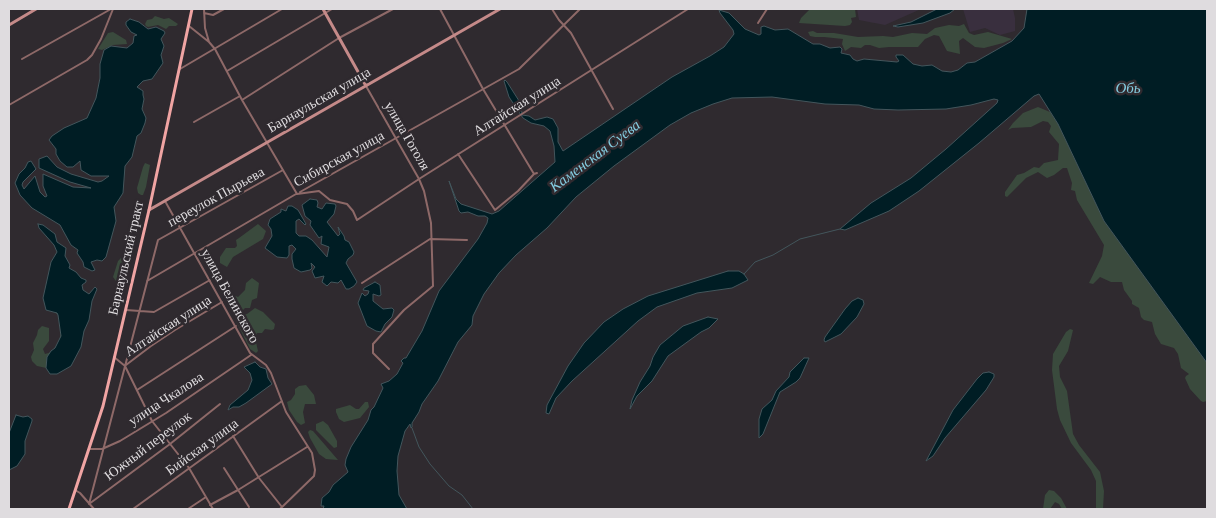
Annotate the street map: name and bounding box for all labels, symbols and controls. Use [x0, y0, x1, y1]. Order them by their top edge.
street label: Барнаульская улица [264, 64, 374, 136]
street label: Алтайская улица [470, 72, 564, 140]
water label: Обь [1115, 79, 1141, 97]
street label: улица Гоголя [381, 99, 433, 173]
water label: Каменская Суева [546, 116, 644, 196]
street label: Сибирская улица [291, 127, 387, 191]
street label: переулок Пырьева [165, 163, 267, 231]
street label: Барнаульский тракт [105, 199, 147, 317]
street label: улица Белинского [197, 246, 263, 346]
street label: Алтайская улица [122, 292, 214, 360]
street label: улица Чкалова [125, 369, 207, 429]
street label: Южный переулок [101, 408, 195, 484]
street label: Бийская улица [162, 415, 242, 479]

